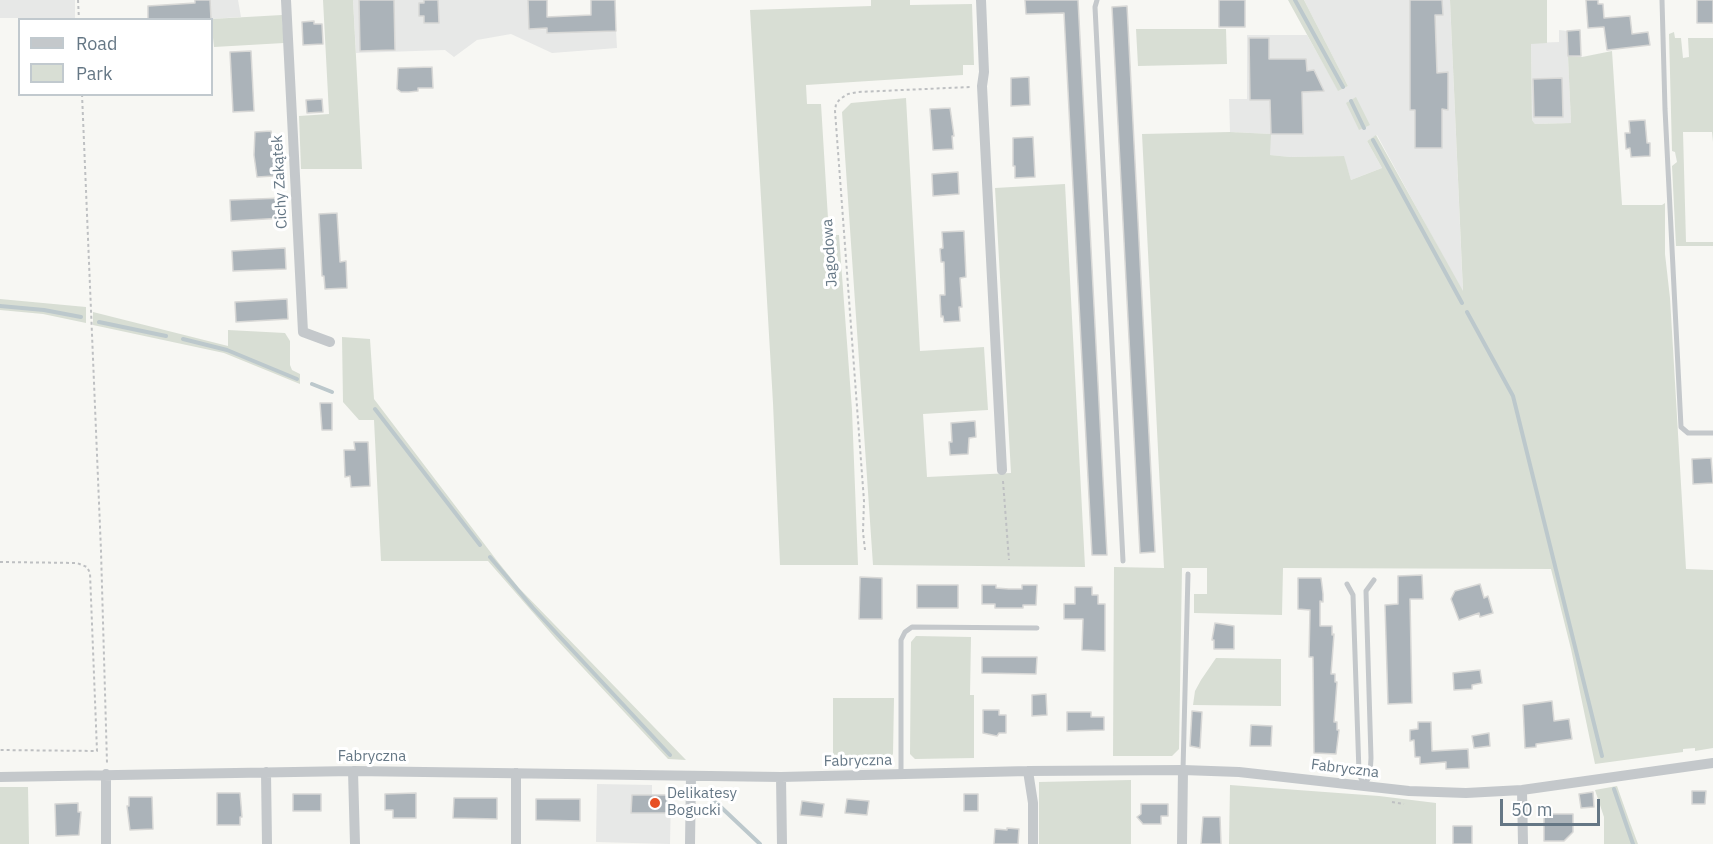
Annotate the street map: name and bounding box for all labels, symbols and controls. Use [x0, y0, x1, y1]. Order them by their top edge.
legend [18, 18, 213, 96]
text: Road [76, 32, 117, 55]
text: Park [76, 62, 112, 85]
street label: Cichy Zakątek [269, 135, 291, 229]
street label: Jagodowa [819, 218, 841, 288]
street label: Fabryczna [338, 748, 406, 766]
street label: Fabryczna [824, 751, 892, 771]
street label: Fabryczna [1310, 756, 1380, 782]
place label: Delikatesy Bogucki [667, 785, 737, 820]
scale bar [1503, 787, 1604, 825]
marker: Delikatesy Bogucki [648, 796, 662, 810]
text: 50 m [1511, 798, 1553, 821]

